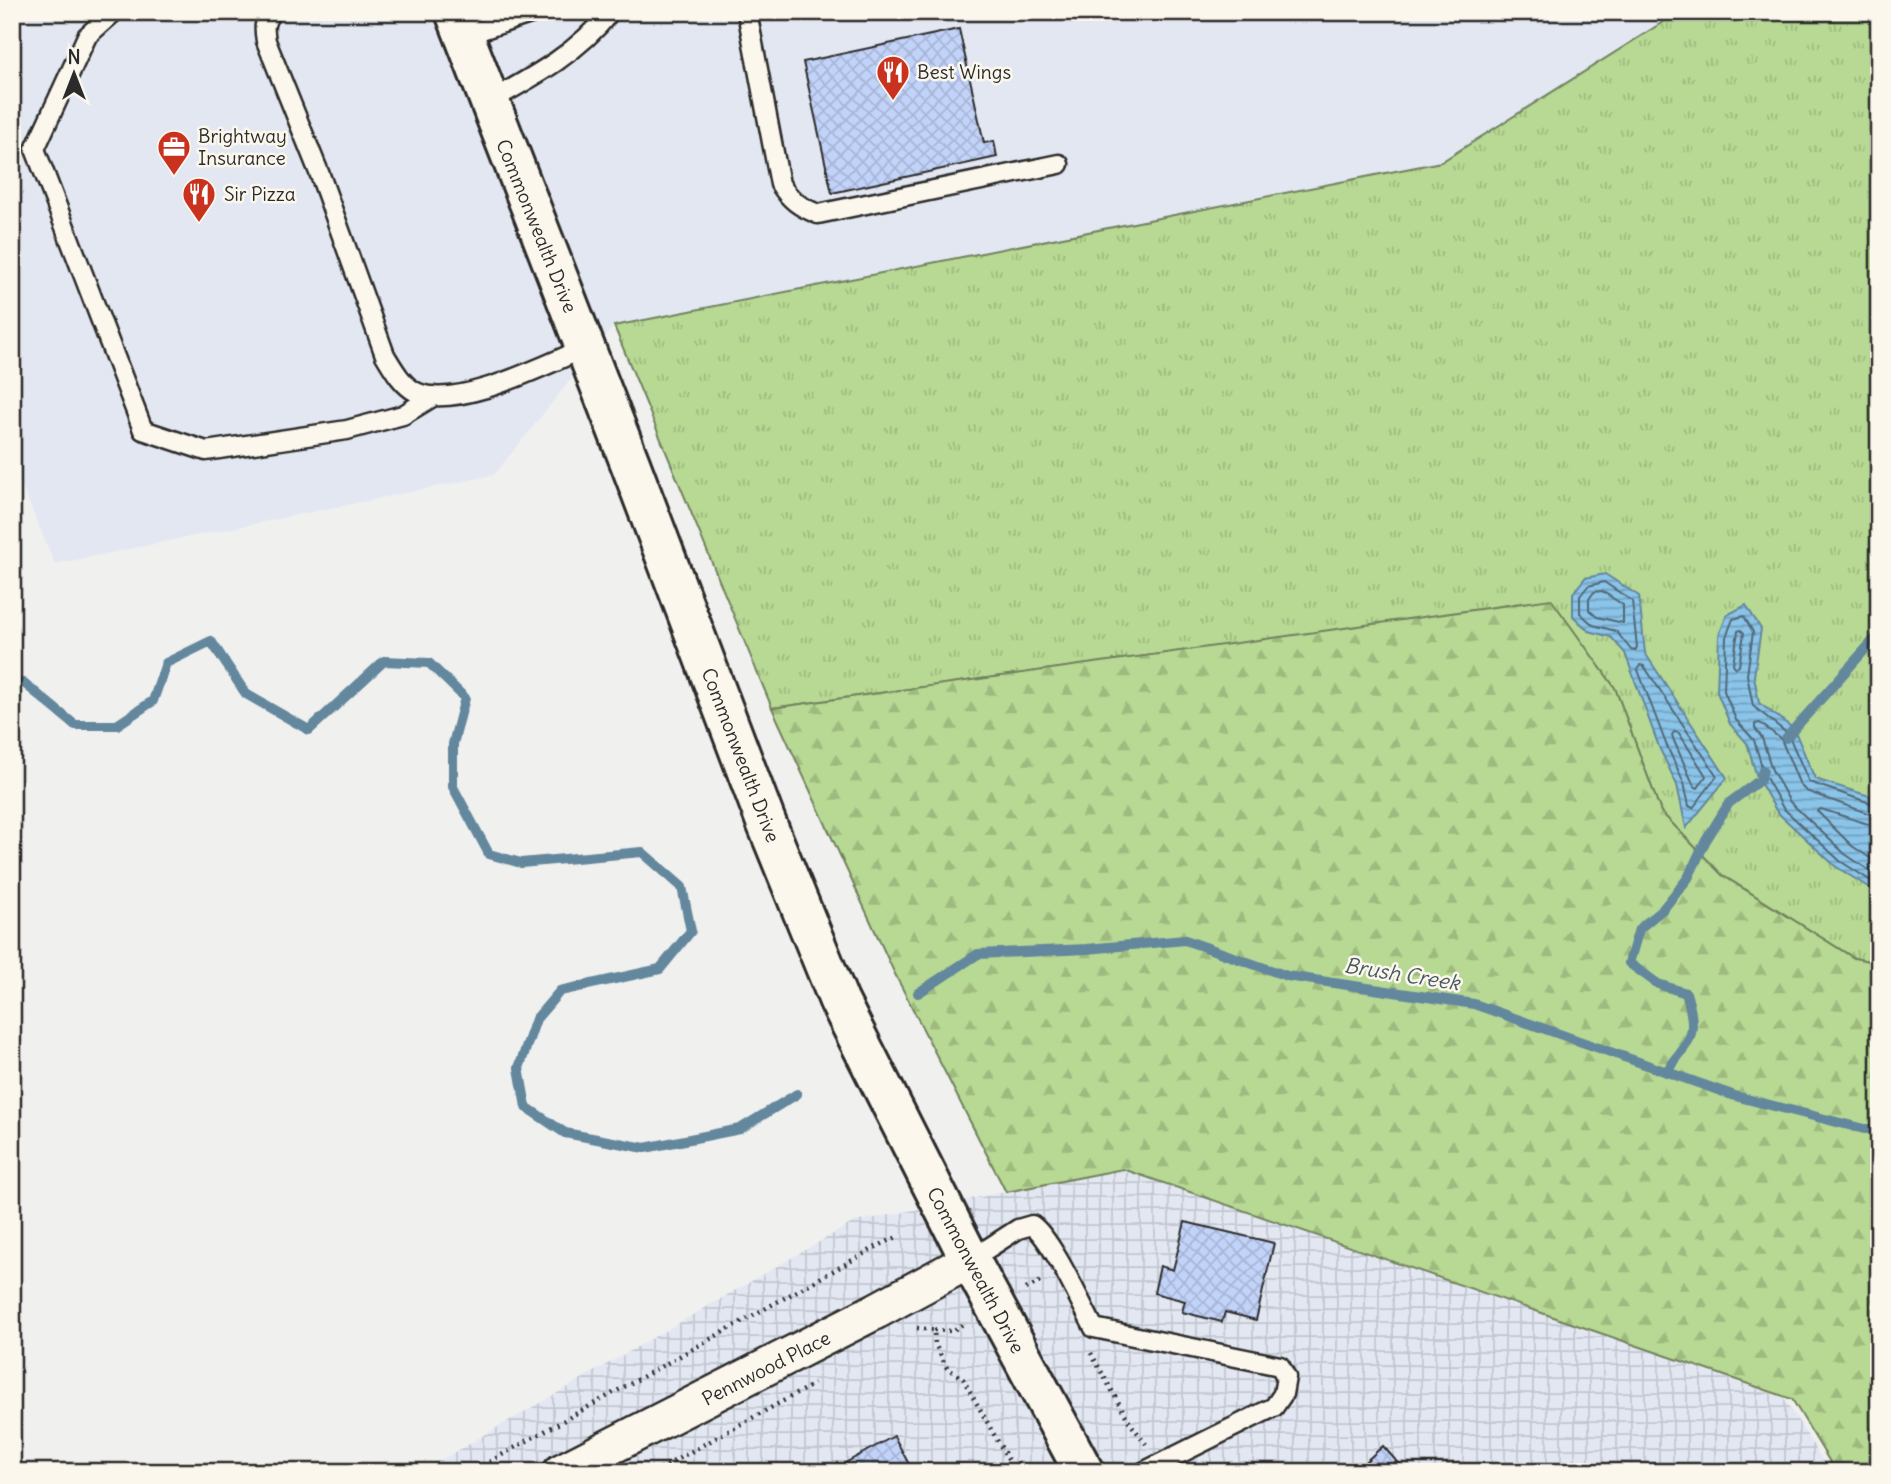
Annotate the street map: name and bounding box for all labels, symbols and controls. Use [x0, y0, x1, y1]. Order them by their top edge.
north arrow [38, 38, 108, 108]
text: N [67, 45, 81, 69]
restaurant icon: Best Wings [874, 53, 912, 102]
place label: Best Wings [917, 60, 1011, 84]
place label: Brightway Insurance [198, 124, 287, 170]
office icon: Brightway Insurance [155, 128, 193, 177]
street label: Commonwealth Drive [491, 136, 583, 316]
restaurant icon: Sir Pizza [180, 175, 218, 224]
place label: Sir Pizza [224, 182, 296, 206]
street label: Commonwealth Drive [697, 664, 785, 846]
water label: Brush Creek [1342, 952, 1463, 997]
street label: Commonwealth Drive [922, 1183, 1030, 1357]
street label: Pennwood Place [698, 1325, 834, 1411]

